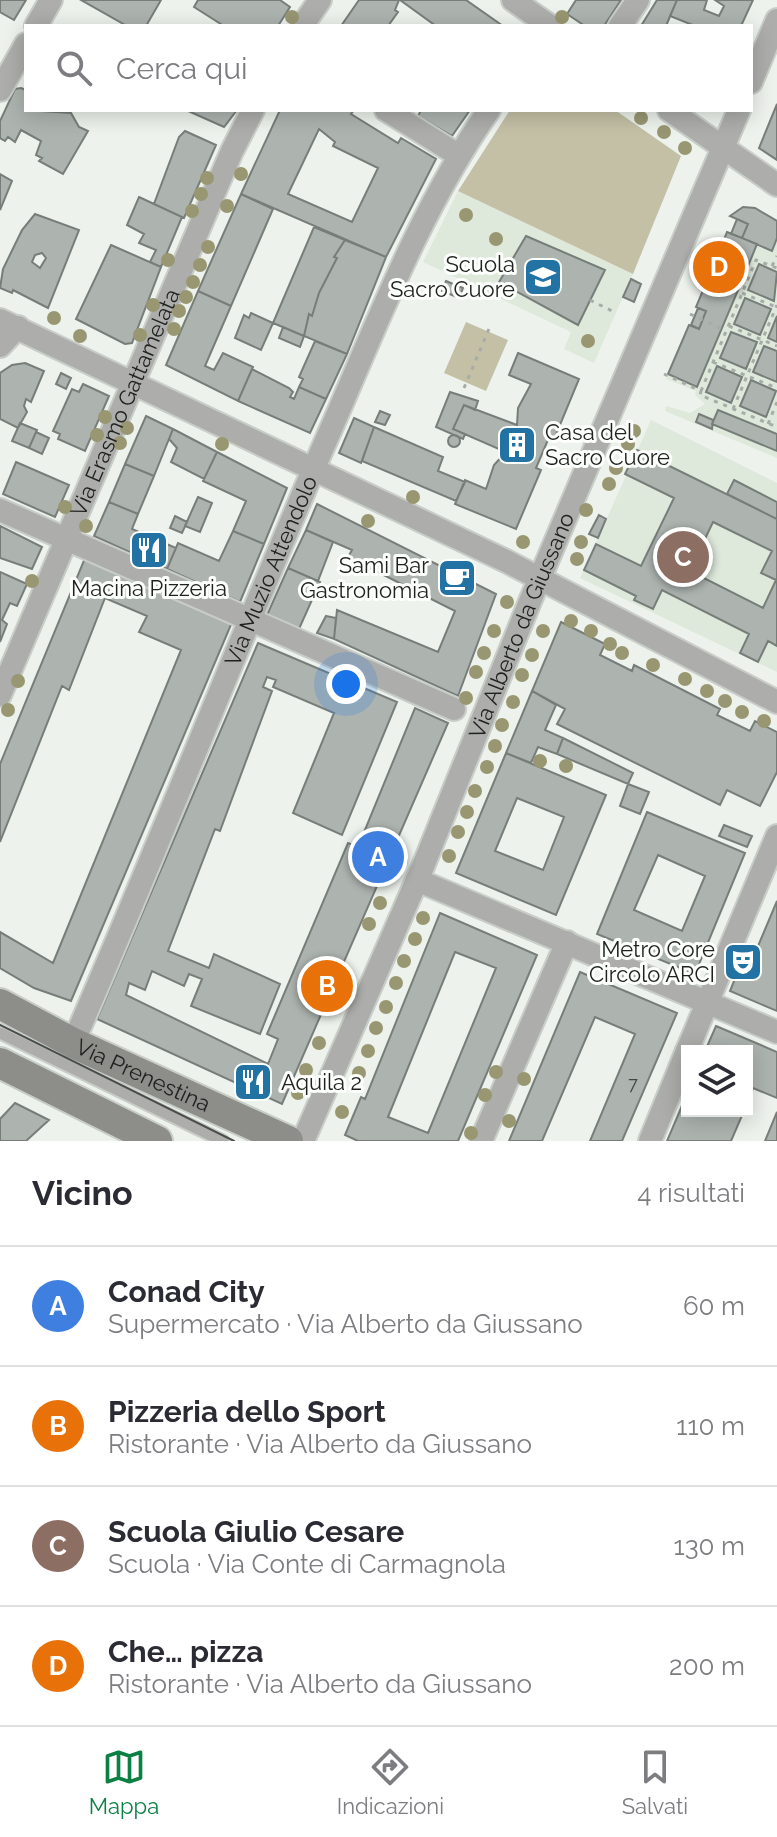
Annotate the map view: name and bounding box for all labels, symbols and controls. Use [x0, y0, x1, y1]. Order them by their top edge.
search box [24, 24, 753, 112]
icon: search [52, 46, 96, 90]
text: Cerca qui [116, 51, 248, 86]
pin: D [693, 237, 745, 297]
place label: Scuola Sacro Cuore [390, 251, 515, 302]
school or university icon: Scuola Sacro Cuore [522, 256, 564, 298]
street label: Via Erasmo Gattamelata [65, 285, 185, 520]
place label: Casa del Sacro Cuore [545, 419, 670, 470]
building icon: Casa del Sacro Cuore [496, 424, 538, 466]
street label: Via Muzio Attendolo [219, 472, 322, 670]
street label: Via Alberto da Giussano [463, 508, 579, 742]
pin: C [657, 527, 709, 587]
restaurant icon: Macina Pizzeria [128, 529, 170, 571]
place label: Sami Bar Gastronomia [300, 552, 429, 603]
cafe icon: Sami Bar Gastronomia [436, 557, 478, 599]
place label: Macina Pizzeria [71, 575, 227, 601]
your location [326, 664, 366, 704]
pin: A [352, 827, 404, 887]
place label: Metro Core Circolo ARCI [589, 936, 715, 987]
theatre icon: Metro Core Circolo ARCI [722, 941, 764, 983]
pin: B [301, 956, 353, 1016]
street label: Via Prenestina [72, 1033, 215, 1117]
map controls [681, 1045, 753, 1117]
button: layers [681, 1045, 753, 1117]
restaurant icon: Aquila 2 [232, 1061, 274, 1103]
place label: Aquila 2 [281, 1069, 362, 1095]
house number: 7 [628, 1073, 638, 1094]
text: Vicino [32, 1173, 133, 1213]
text: 4 risultati [637, 1178, 745, 1208]
text: Conad City [108, 1274, 265, 1309]
text: A [49, 1291, 67, 1321]
text: 60 m [683, 1291, 745, 1321]
text: Supermercato · Via Alberto da Giussano [108, 1309, 583, 1339]
text: Pizzeria dello Sport [108, 1394, 386, 1429]
text: B [49, 1411, 67, 1441]
text: 110 m [676, 1411, 745, 1441]
text: Ristorante · Via Alberto da Giussano [108, 1429, 532, 1459]
text: Scuola Giulio Cesare [108, 1514, 404, 1549]
text: C [49, 1531, 67, 1561]
text: 130 m [674, 1531, 745, 1561]
text: Scuola · Via Conte di Carmagnola [108, 1549, 506, 1579]
text: Che… pizza [108, 1634, 263, 1669]
text: D [49, 1651, 67, 1681]
text: 200 m [669, 1651, 745, 1681]
text: Ristorante · Via Alberto da Giussano [108, 1669, 532, 1699]
tab: Mappa [89, 1745, 159, 1819]
tab: Indicazioni [337, 1745, 444, 1819]
tab: Salvati [622, 1745, 688, 1819]

